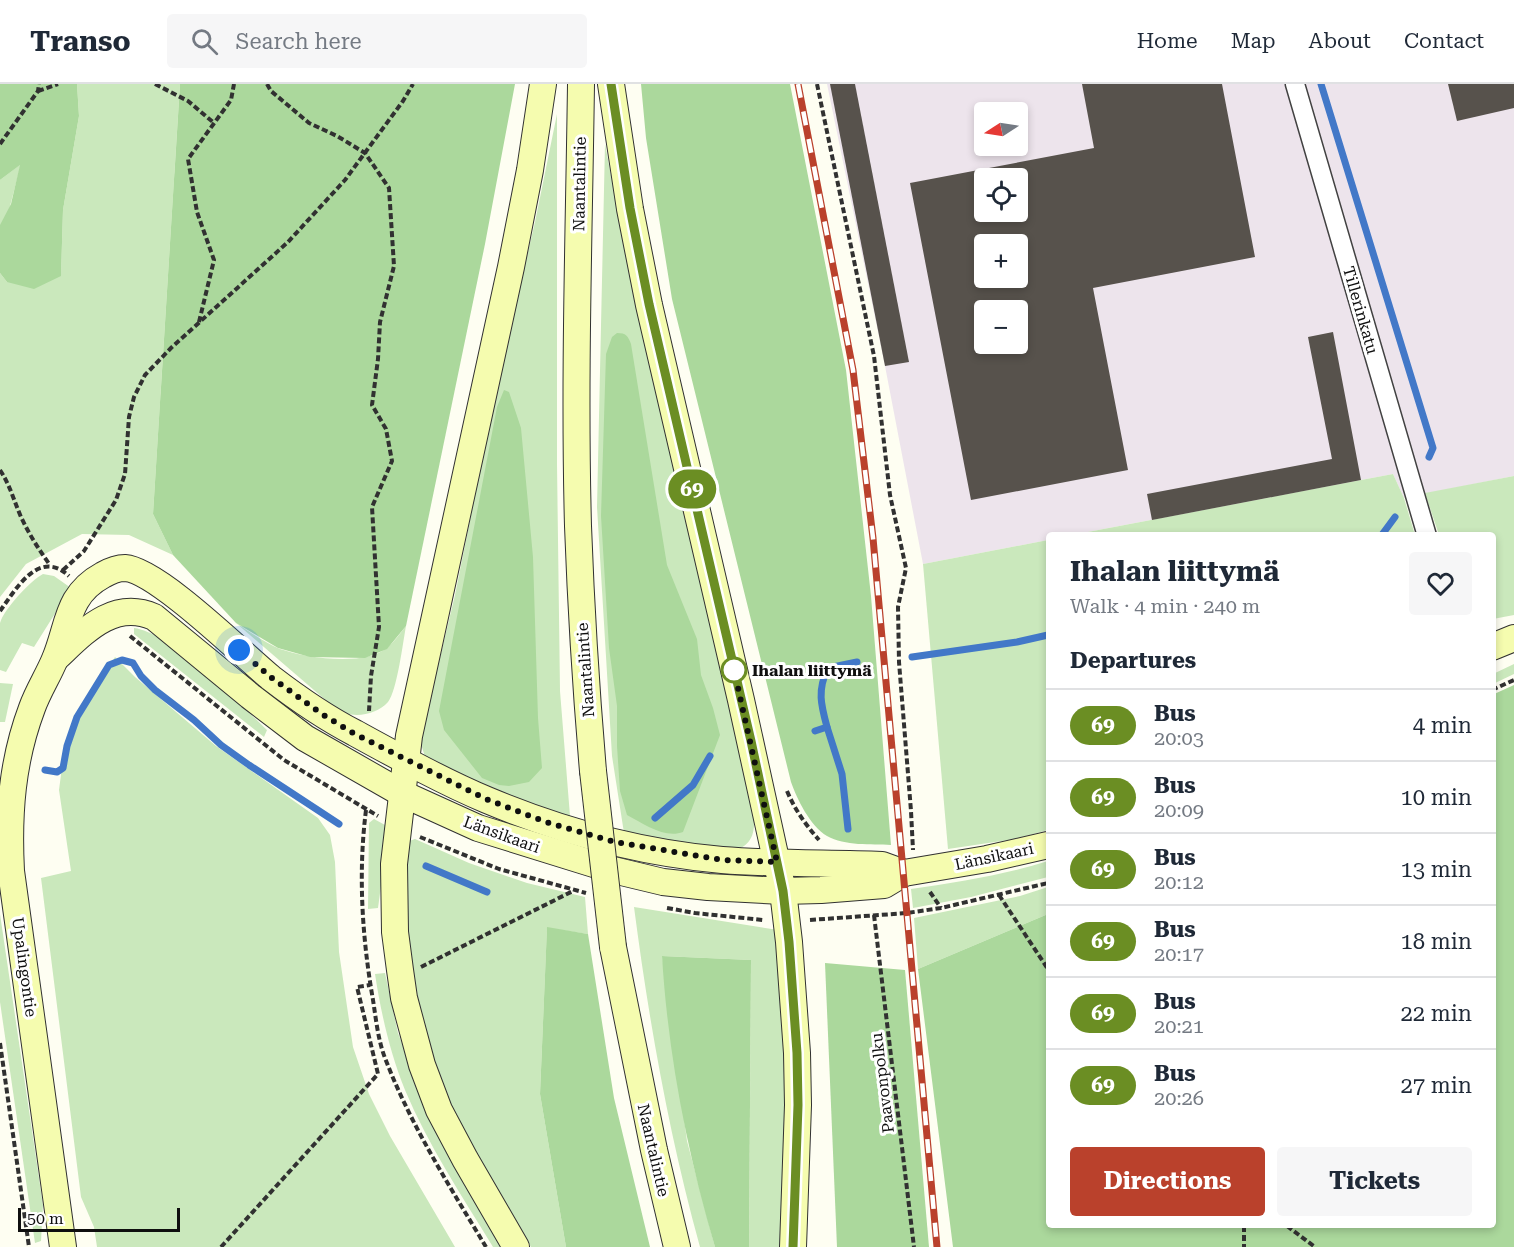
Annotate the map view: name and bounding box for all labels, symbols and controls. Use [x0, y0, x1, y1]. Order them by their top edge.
search box [167, 14, 587, 68]
text: Transo [30, 25, 131, 58]
icon: search [188, 25, 221, 58]
text: Search here [236, 29, 362, 54]
text: Home [1137, 29, 1198, 53]
text: Map [1231, 29, 1276, 53]
text: About [1309, 29, 1371, 53]
text: Contact [1404, 29, 1484, 53]
north arrow [974, 102, 1028, 156]
map controls [974, 102, 1028, 354]
street label: Naantalintie [569, 136, 590, 232]
button: locate [974, 168, 1028, 222]
button: + [974, 234, 1028, 288]
street label: Tillerinkatu [1339, 264, 1382, 356]
button: − [974, 300, 1028, 354]
line badge: 69 [665, 470, 719, 508]
text: 69 [680, 477, 704, 501]
button: heart [1409, 552, 1472, 615]
text: Ihalan liittymä [1070, 555, 1279, 588]
text: Walk · 4 min · 240 m [1070, 594, 1260, 618]
street label: Naantalintie [573, 622, 598, 718]
your location [224, 635, 254, 665]
text: Departures [1070, 648, 1196, 673]
marker: Ihalan liittymä [721, 657, 747, 683]
place label: Ihalan liittymä [752, 661, 872, 680]
text: Bus [1154, 701, 1196, 726]
text: 69 [1091, 713, 1115, 737]
text: 4 min [1413, 713, 1472, 738]
text: 20:03 [1154, 726, 1204, 750]
text: Bus [1154, 773, 1196, 798]
text: 69 [1091, 785, 1115, 809]
text: 10 min [1401, 785, 1472, 810]
text: 20:09 [1154, 798, 1204, 822]
street label: Länsikaari [461, 812, 543, 857]
street label: Länsikaari [953, 839, 1035, 874]
text: Bus [1154, 845, 1196, 870]
text: 69 [1091, 857, 1115, 881]
text: 13 min [1401, 857, 1472, 882]
text: 20:12 [1154, 870, 1204, 894]
street label: Upalingontie [8, 916, 41, 1018]
text: Bus [1154, 917, 1196, 942]
text: 69 [1091, 929, 1115, 953]
text: 18 min [1401, 929, 1472, 954]
text: 20:17 [1154, 942, 1204, 966]
text: Bus [1154, 989, 1196, 1014]
text: 69 [1091, 1001, 1115, 1025]
text: 22 min [1401, 1001, 1472, 1026]
text: 20:21 [1154, 1014, 1204, 1038]
street label: Paavonpolku [867, 1032, 898, 1134]
text: Bus [1154, 1061, 1196, 1086]
text: 69 [1091, 1073, 1115, 1097]
text: 27 min [1401, 1073, 1472, 1098]
text: 20:26 [1154, 1086, 1204, 1110]
street label: Naantalintie [634, 1102, 673, 1199]
button: Directions [1070, 1147, 1265, 1216]
button: Tickets [1277, 1147, 1472, 1216]
scale bar [18, 1205, 180, 1232]
text: 50 m [27, 1209, 64, 1228]

